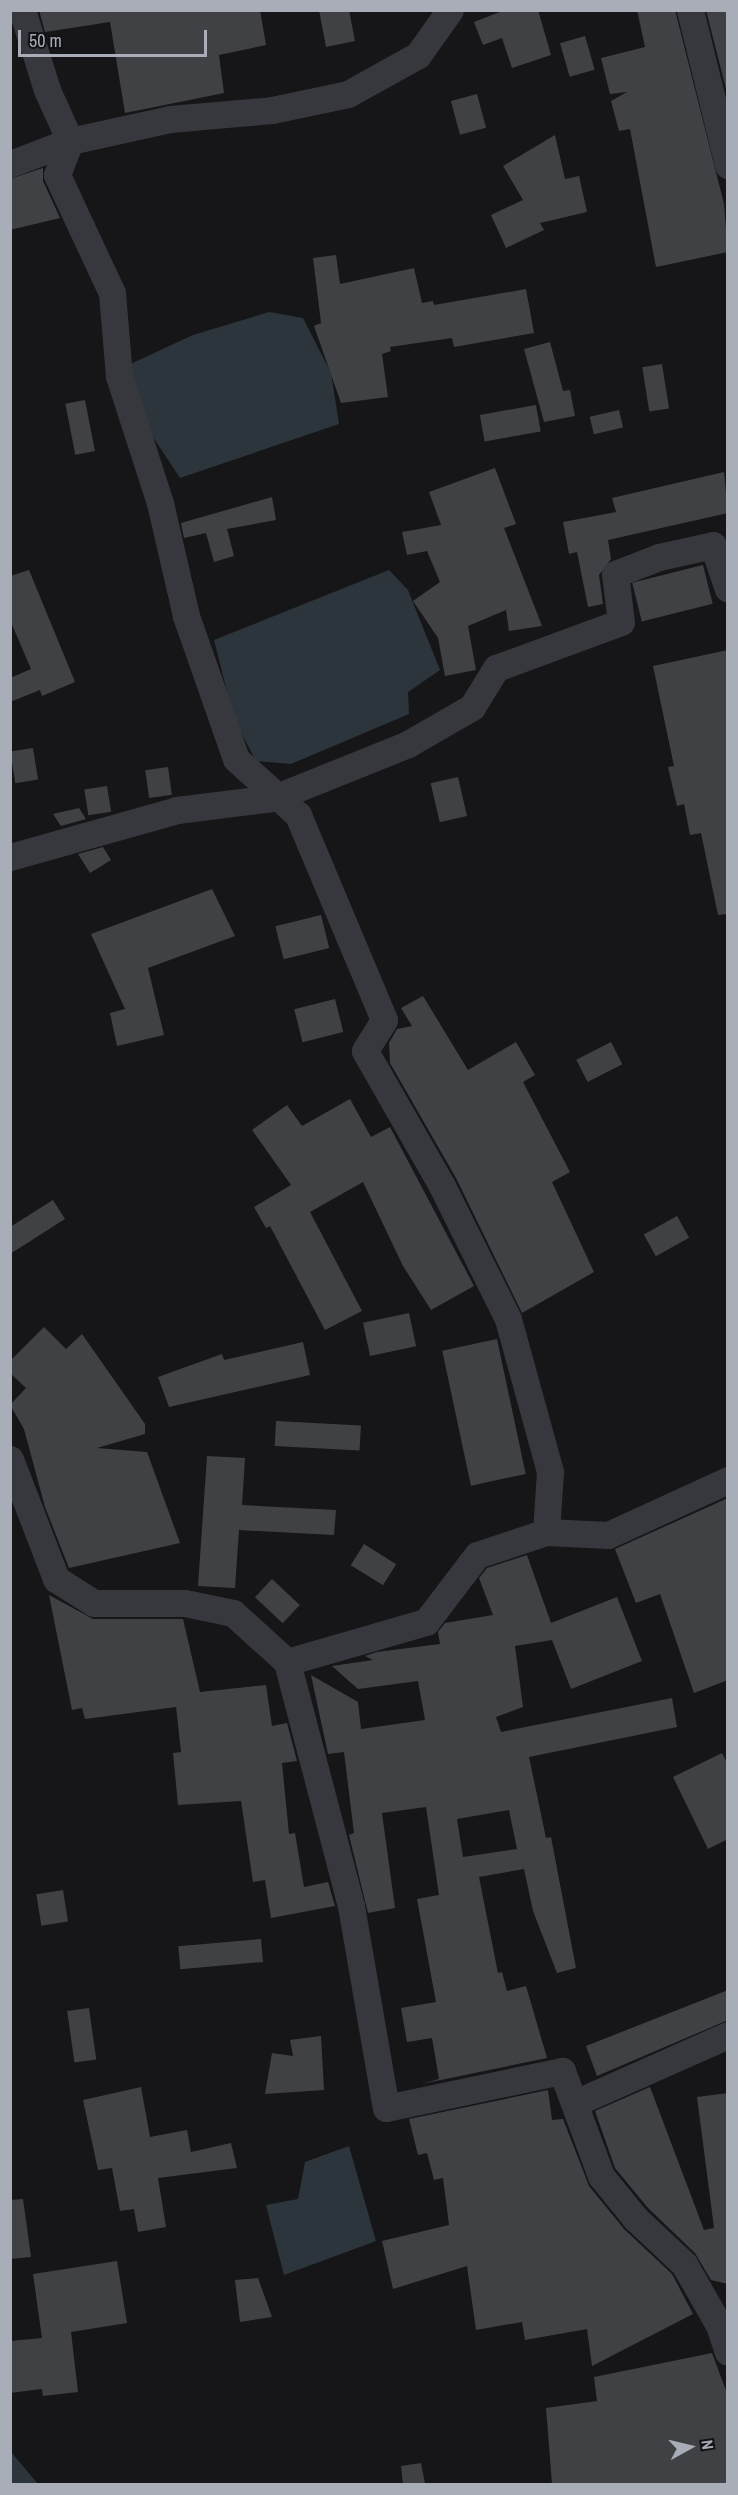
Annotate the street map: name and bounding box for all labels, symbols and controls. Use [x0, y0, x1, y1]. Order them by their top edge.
scale bar [21, 18, 210, 56]
text: 50 m [29, 28, 62, 53]
north arrow [660, 2417, 720, 2477]
text: N [696, 2438, 719, 2451]

